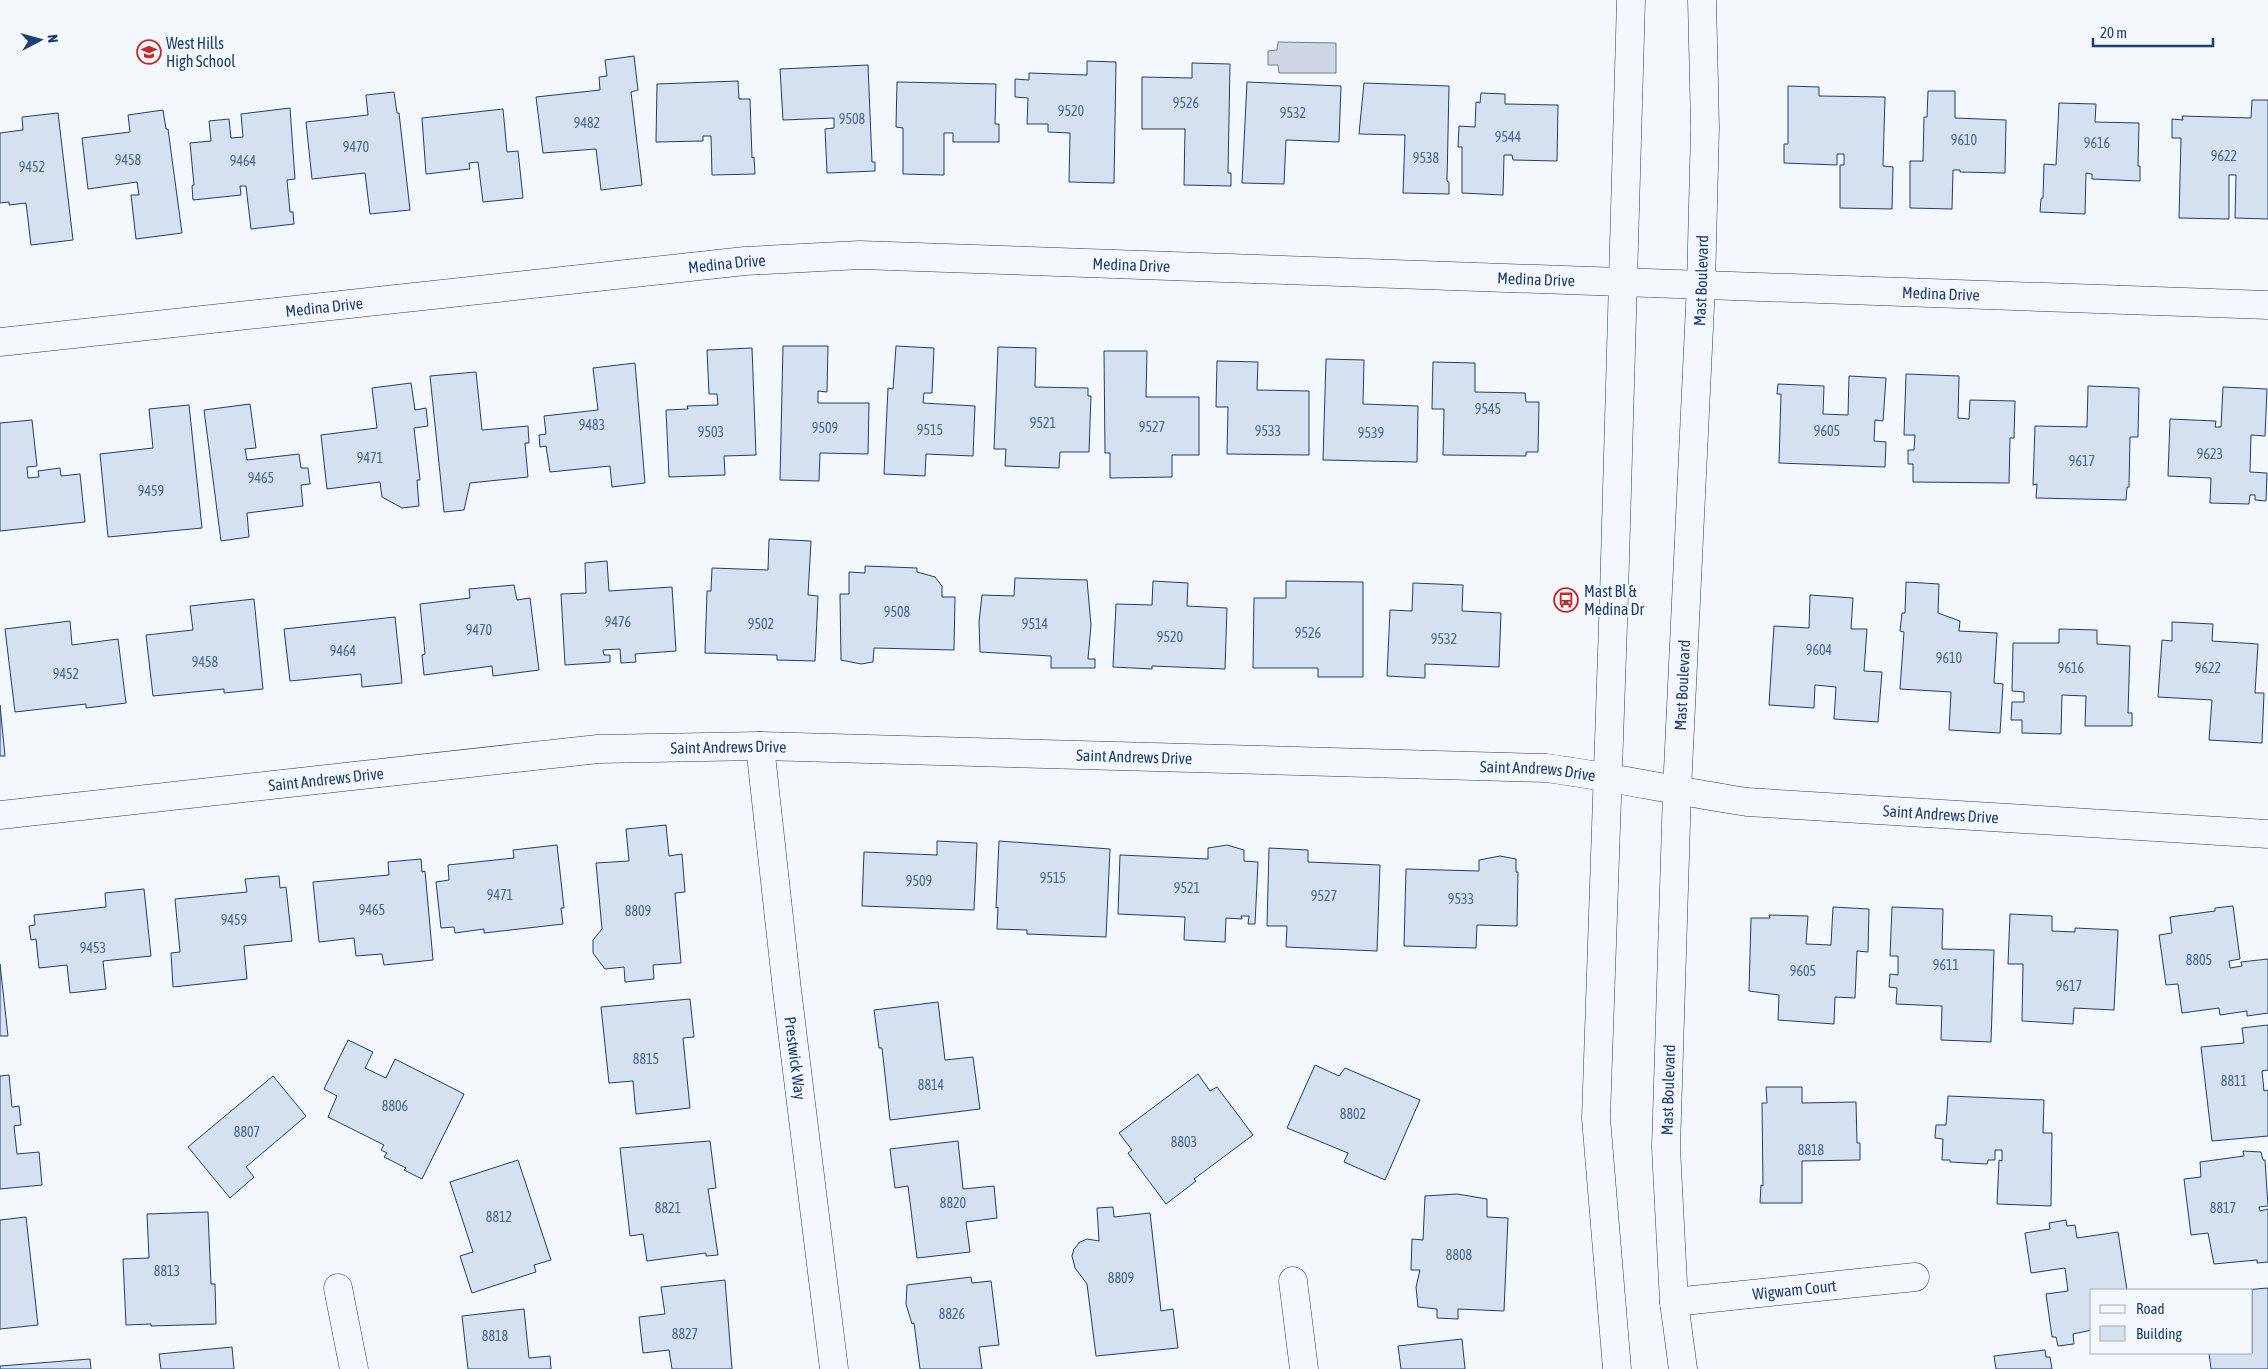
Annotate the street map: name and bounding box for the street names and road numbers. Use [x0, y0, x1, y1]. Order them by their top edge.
street label: Mast Boulevard [1690, 235, 1711, 326]
street label: Medina Drive [687, 251, 766, 276]
street label: Medina Drive [1092, 254, 1170, 275]
street label: Medina Drive [1497, 269, 1575, 289]
street label: Medina Drive [1902, 283, 1980, 304]
street label: Medina Drive [284, 294, 364, 320]
street label: Mast Boulevard [1671, 639, 1693, 731]
street label: Saint Andrews Drive [670, 737, 787, 757]
street label: Saint Andrews Drive [1076, 746, 1192, 767]
street label: Saint Andrews Drive [1480, 757, 1597, 784]
street label: Saint Andrews Drive [267, 764, 385, 794]
street label: Saint Andrews Drive [1882, 801, 1999, 826]
street label: Prestwick Way [781, 1015, 810, 1101]
street label: Mast Boulevard [1657, 1044, 1678, 1136]
street label: Wigwam Court [1751, 1276, 1838, 1303]

